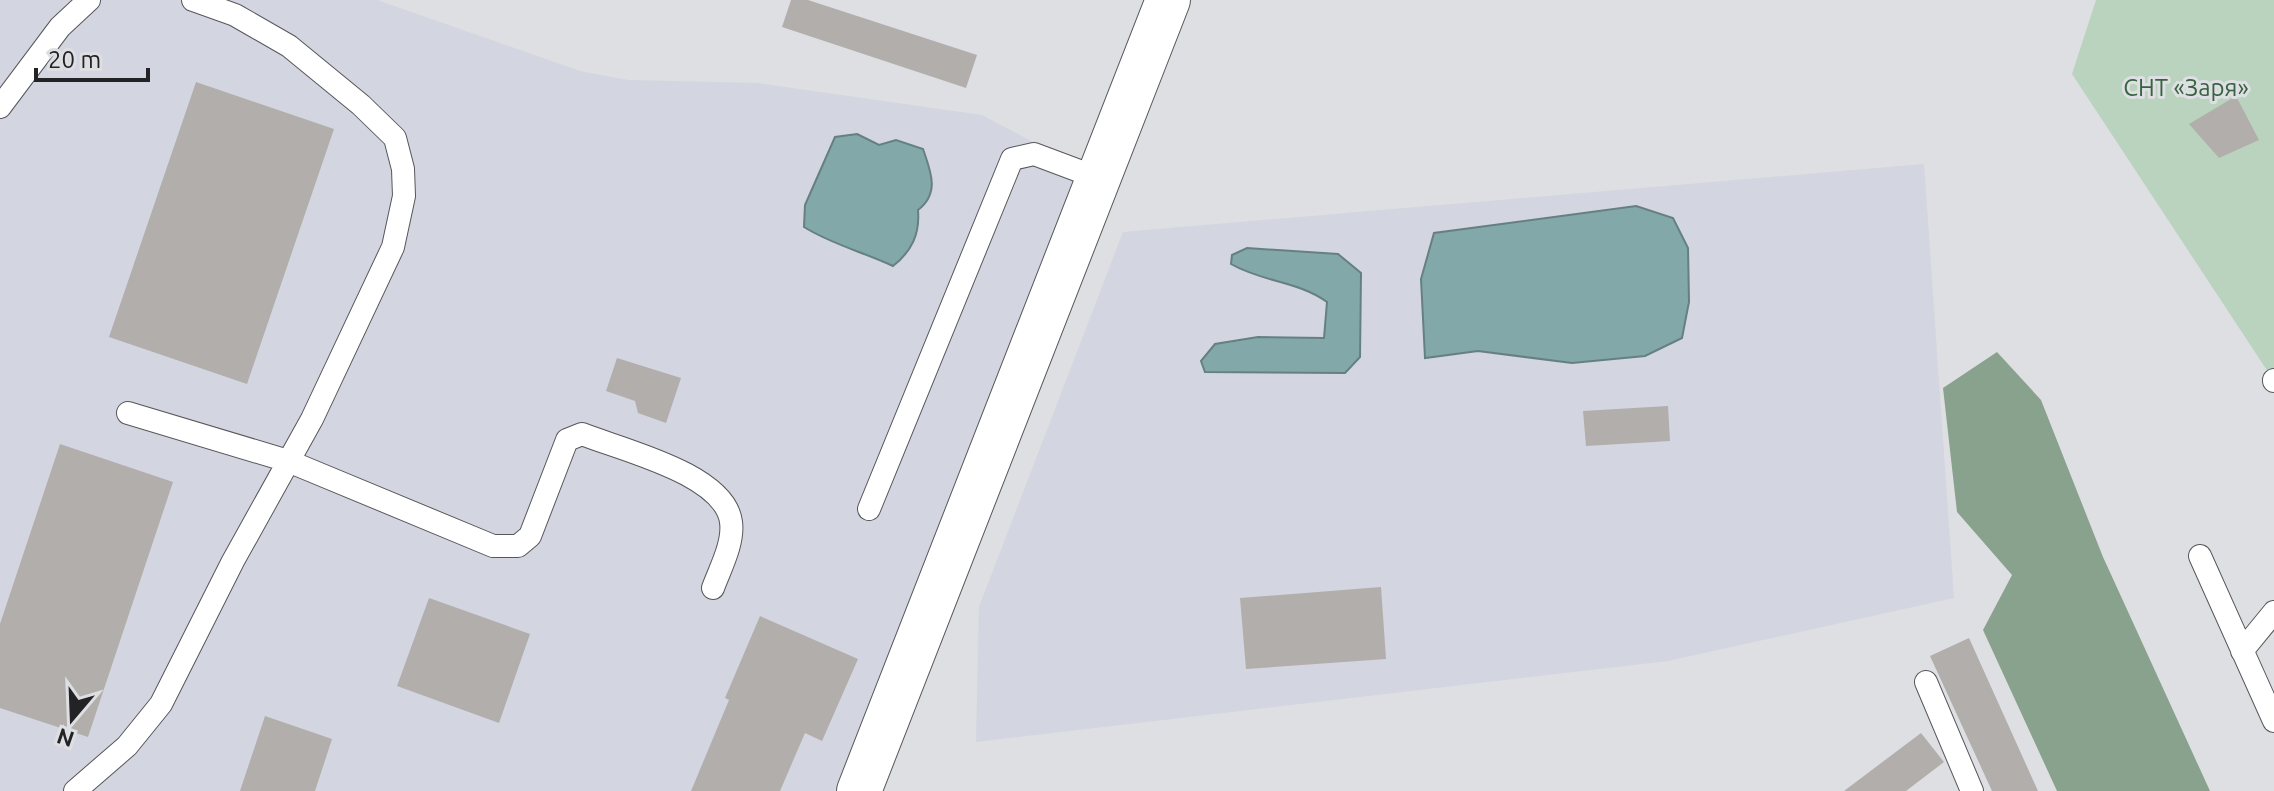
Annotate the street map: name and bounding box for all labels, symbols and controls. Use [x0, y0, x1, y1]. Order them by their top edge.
scale bar [36, 32, 148, 82]
text: 20 m [48, 46, 101, 73]
park label: СНТ «Заря» [2123, 74, 2249, 101]
north arrow [32, 679, 112, 759]
text: N [53, 724, 77, 753]

